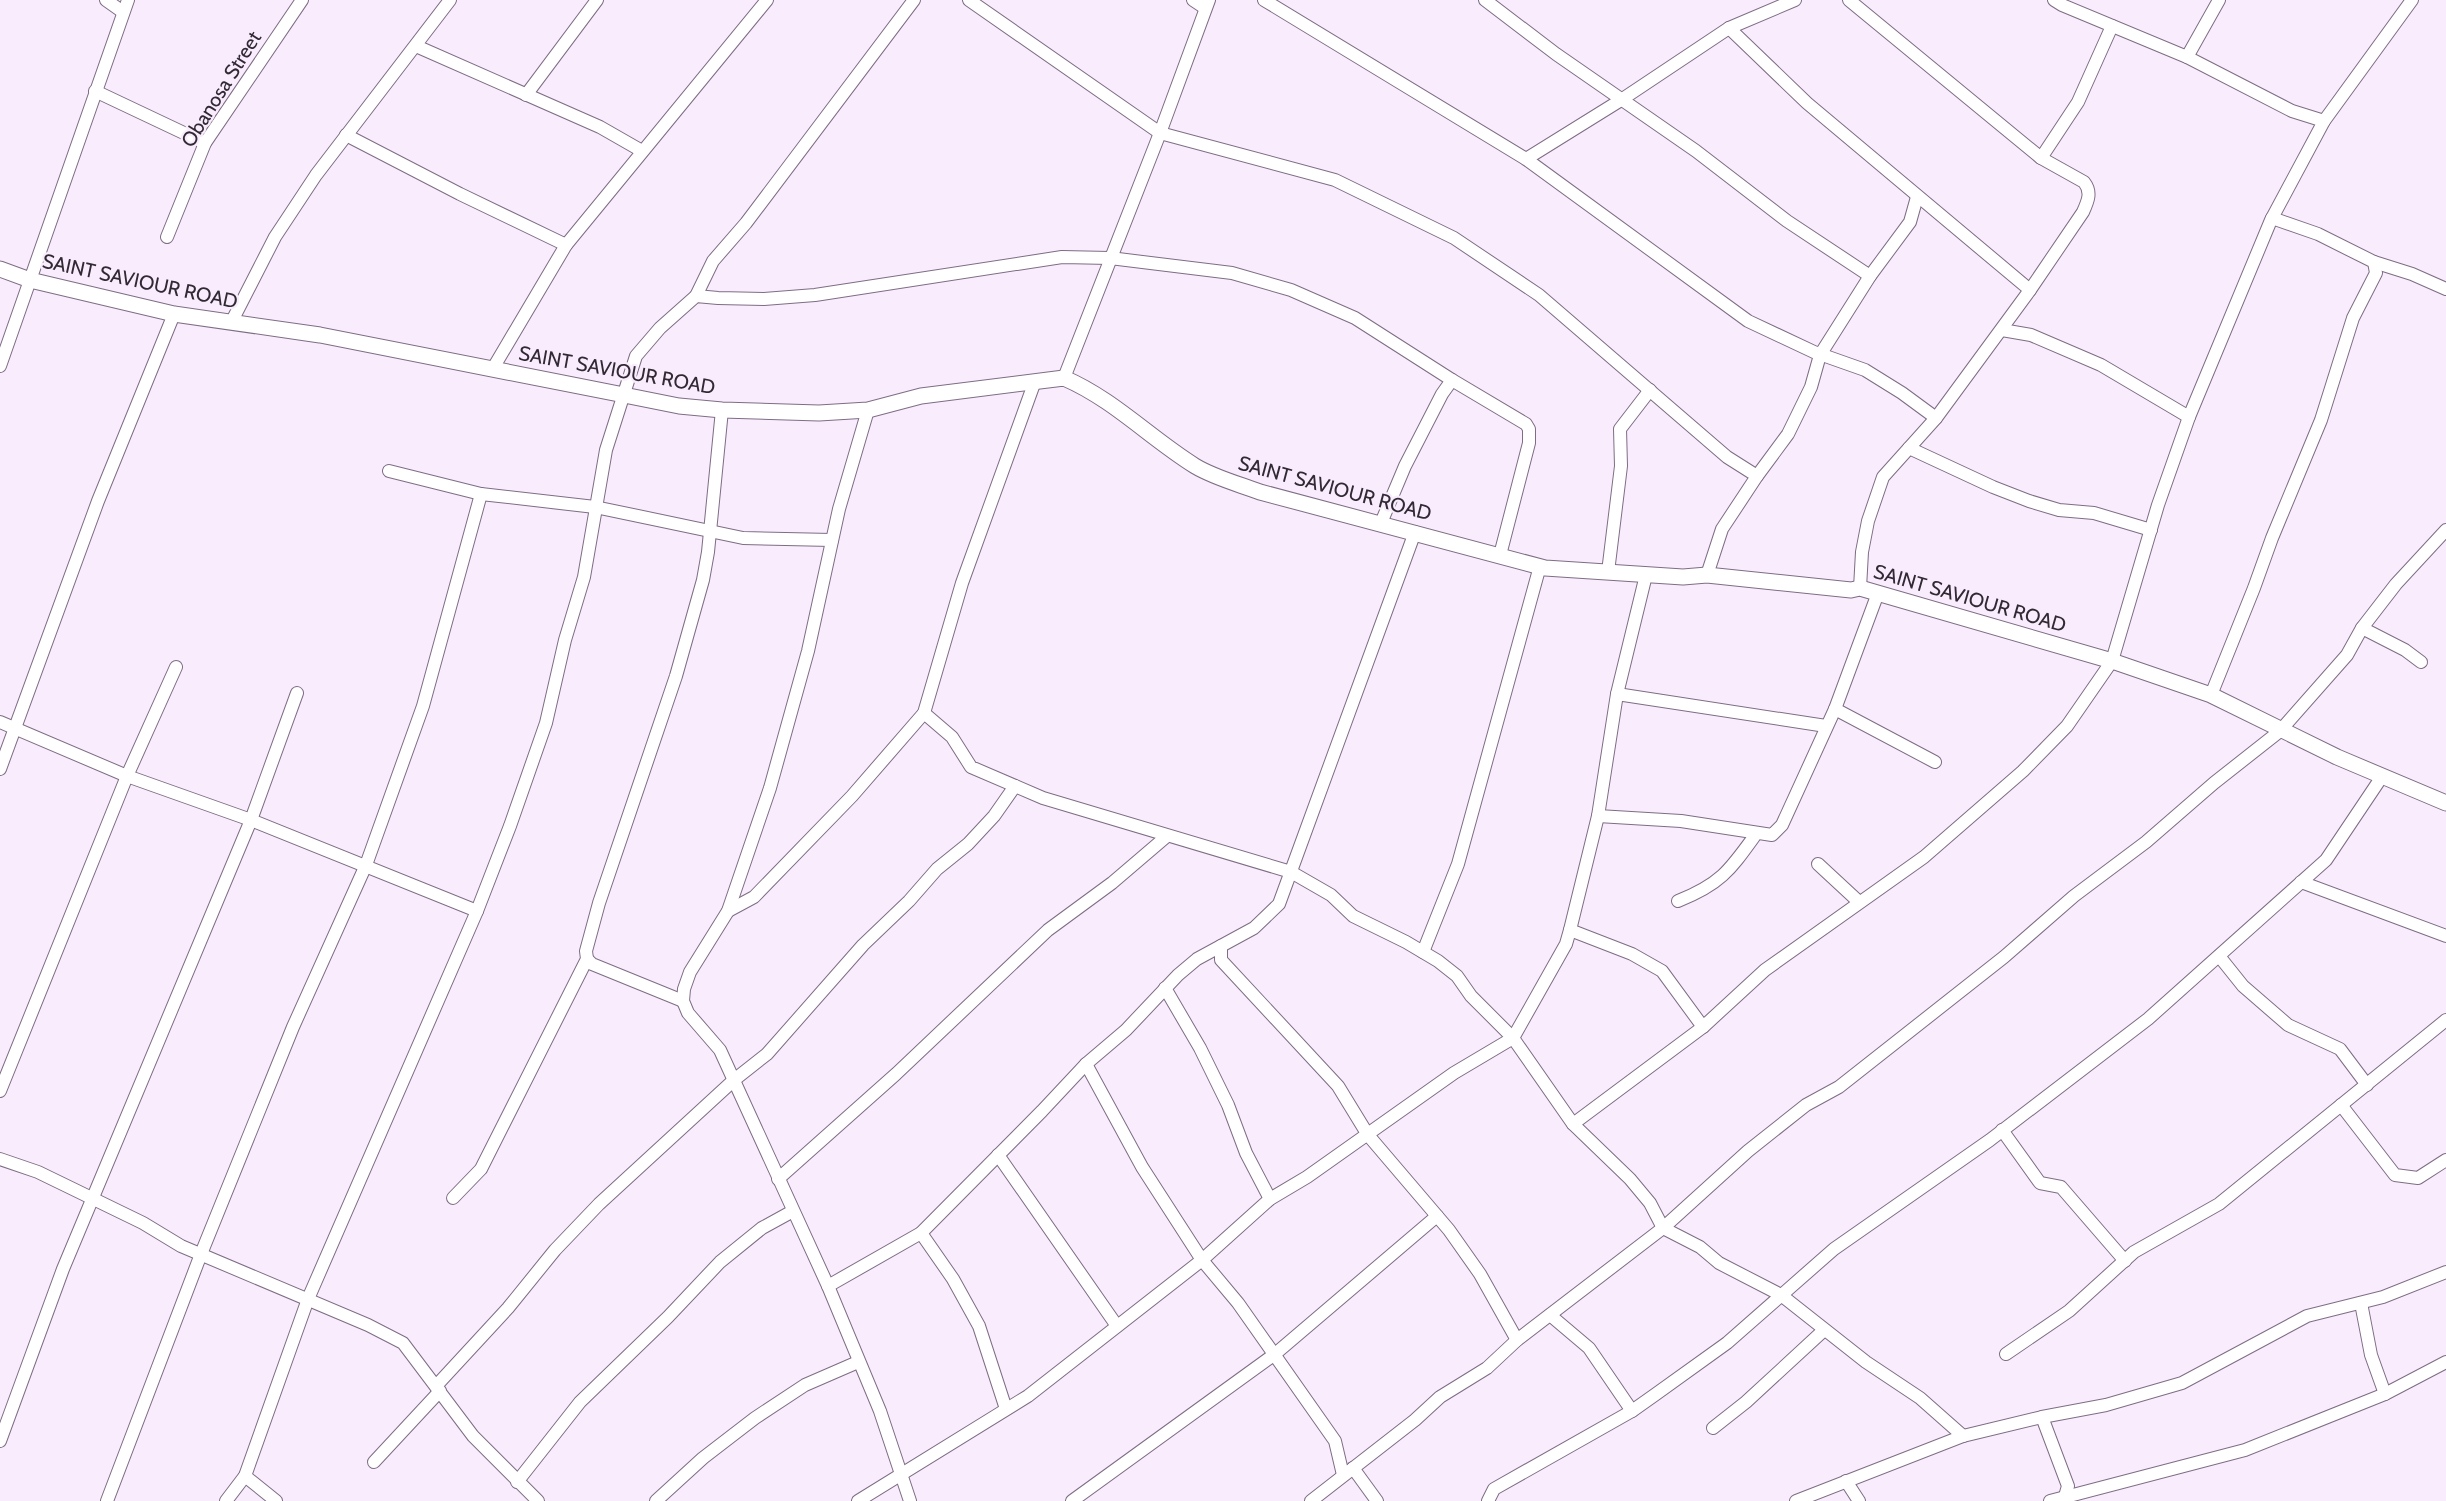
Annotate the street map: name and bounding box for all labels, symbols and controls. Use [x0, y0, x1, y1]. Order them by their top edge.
street label: Obanosa Street [176, 26, 266, 151]
street label: SAINT SAVIOUR ROAD [40, 249, 240, 313]
street label: SAINT SAVIOUR ROAD [517, 341, 717, 399]
street label: SAINT SAVIOUR ROAD [1236, 451, 1434, 525]
street label: SAINT SAVIOUR ROAD [1871, 559, 2069, 637]

